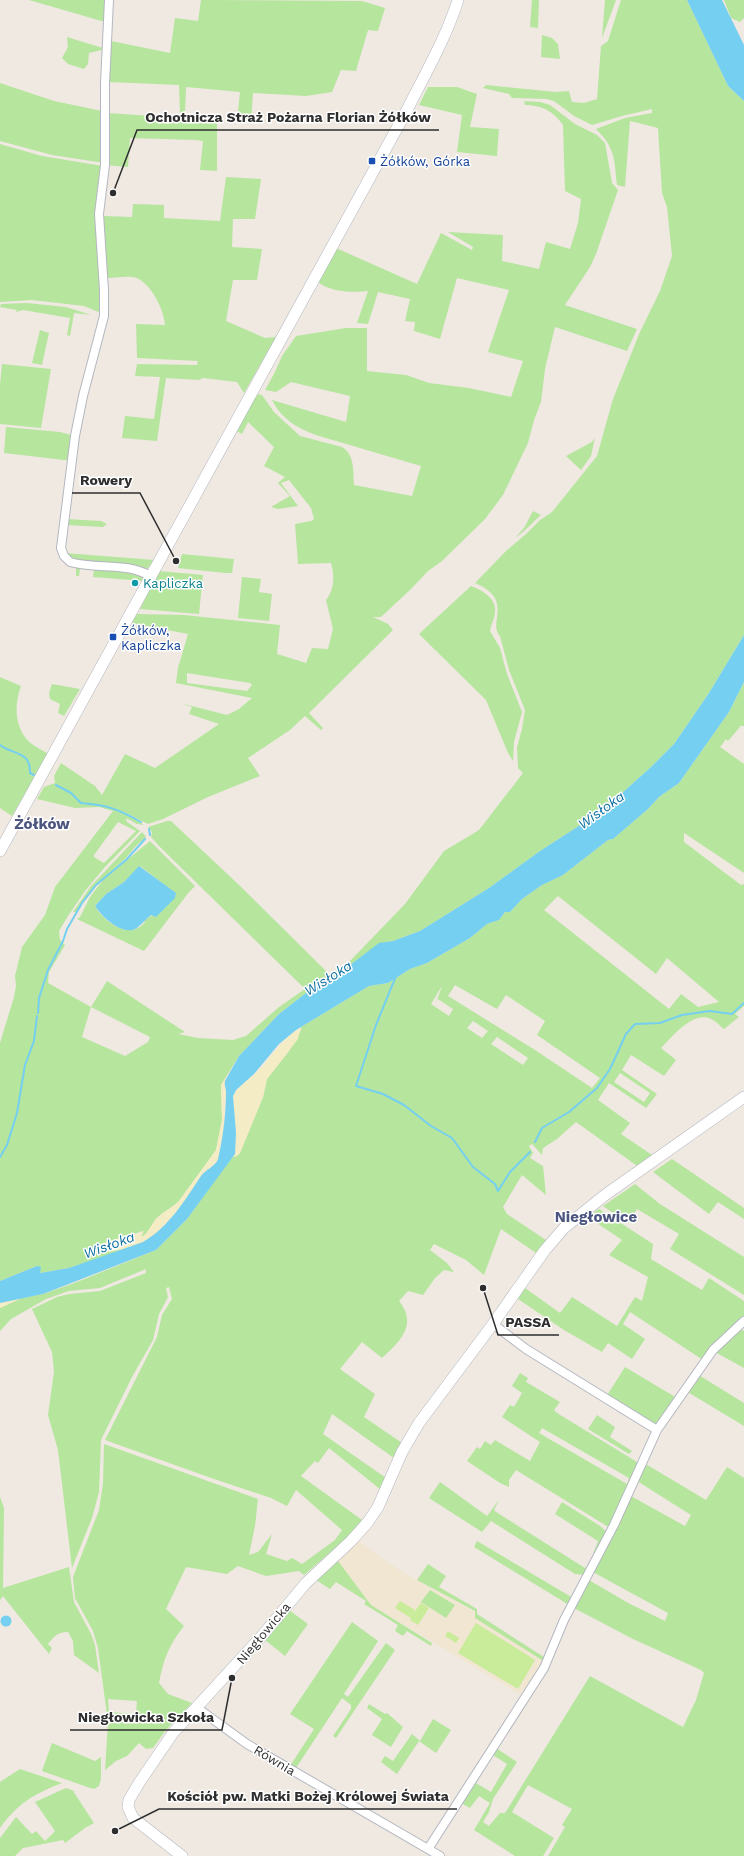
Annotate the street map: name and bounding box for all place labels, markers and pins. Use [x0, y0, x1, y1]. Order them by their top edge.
callout: Ochotnicza Straż Pożarna Florian Żółków [137, 104, 439, 130]
place label: Żółków, Górka [380, 154, 471, 169]
marker: Żółków, Górka [367, 156, 377, 166]
callout: Rowery [72, 467, 140, 493]
place label: Kapliczka [143, 576, 204, 591]
marker: Kapliczka [130, 578, 140, 588]
place label: Żółków, Kapliczka [121, 623, 182, 653]
marker: Żółków, Kapliczka [108, 632, 118, 642]
callout: PASSA [498, 1309, 559, 1335]
callout: Niegłowicka Szkoła [70, 1704, 222, 1730]
callout: Kościół pw. Matki Bożej Królowej Świata [159, 1783, 457, 1809]

